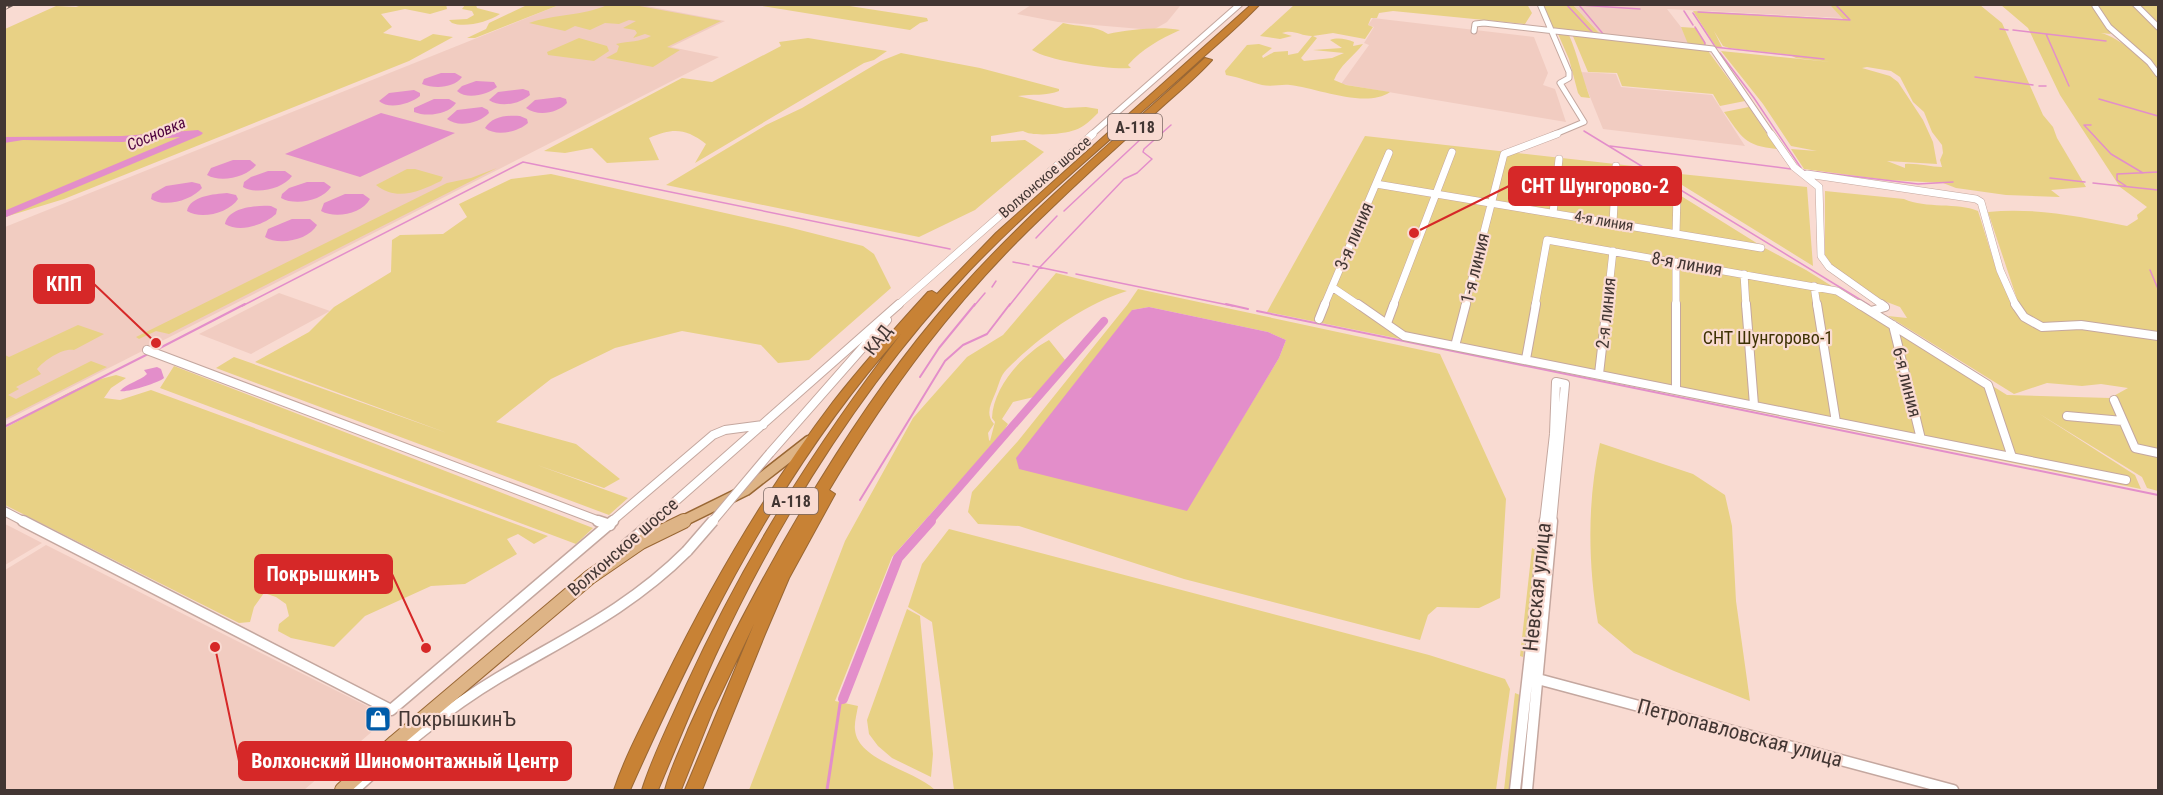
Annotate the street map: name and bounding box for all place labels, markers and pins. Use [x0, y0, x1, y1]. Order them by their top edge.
callout: СНТ Шунгорово-2 [1509, 167, 1681, 205]
callout: КПП [34, 265, 94, 303]
callout: Покрышкинъ [255, 555, 392, 593]
shop icon: ПокрышкинЪ [363, 704, 393, 734]
place label: ПокрышкинЪ [398, 707, 516, 731]
callout: Волхонский Шиномонтажный Центр [239, 742, 571, 780]

